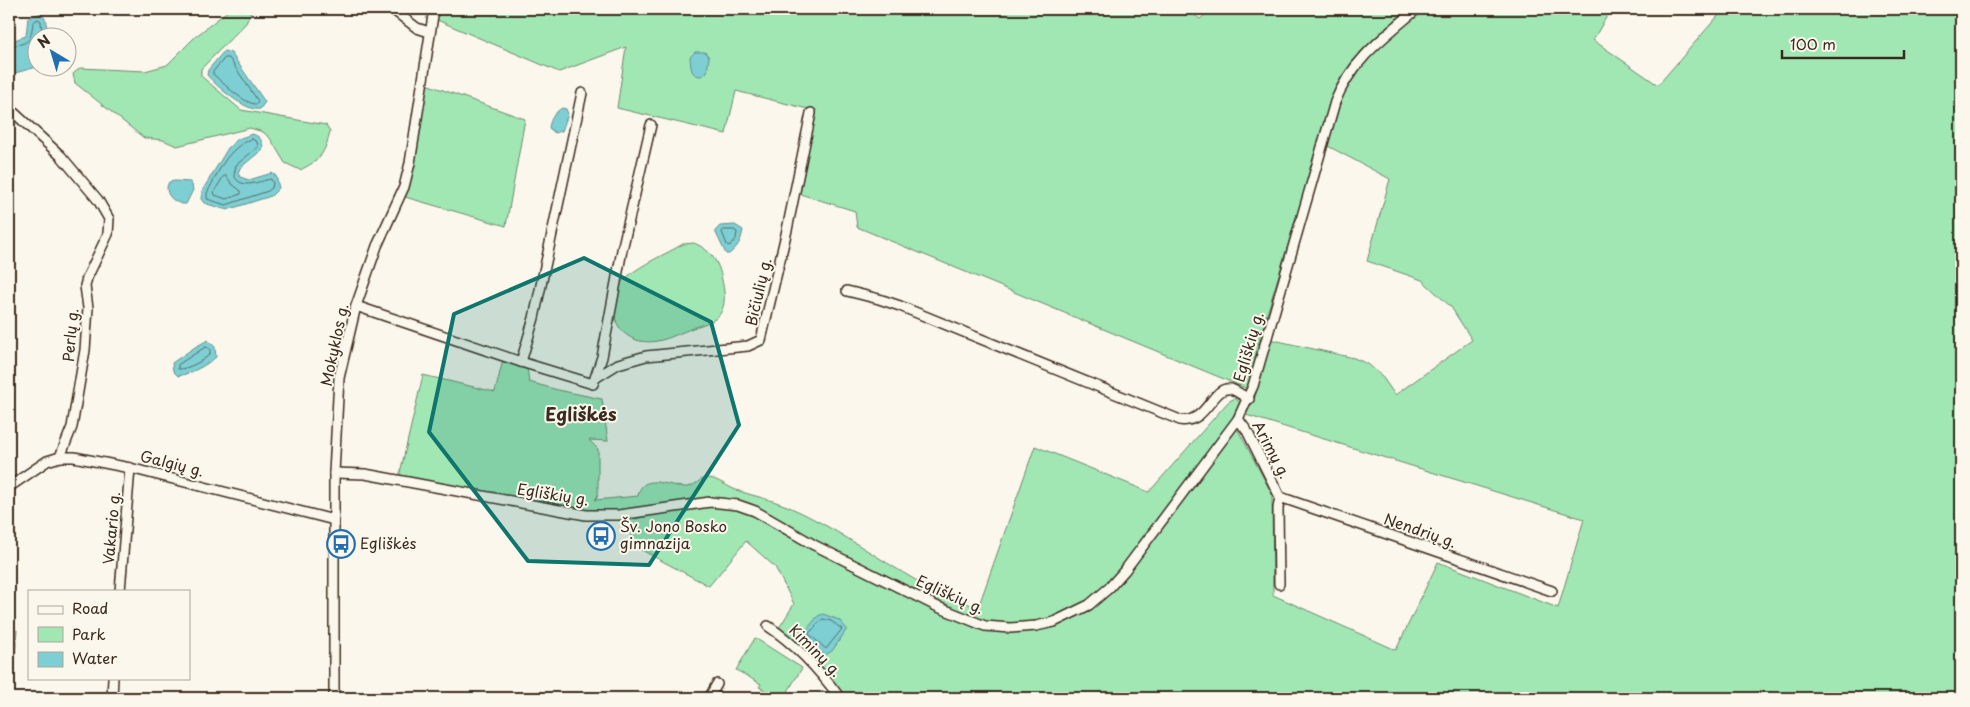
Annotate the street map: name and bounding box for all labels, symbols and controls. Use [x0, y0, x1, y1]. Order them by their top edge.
north arrow [28, 28, 78, 78]
scale bar [1782, 28, 1905, 60]
text: N [33, 30, 55, 53]
text: 100 m [1790, 32, 1836, 55]
street label: Bičiulių g. [739, 255, 777, 328]
street label: Mokyklos g. [314, 301, 354, 388]
street label: Perlų g. [56, 307, 83, 363]
street label: Egliškių g. [1227, 309, 1269, 385]
district label: Egliškės [545, 400, 617, 427]
street label: Arimų g. [1247, 416, 1297, 482]
street label: Galgių g. [138, 444, 207, 482]
street label: Egliškių g. [516, 477, 591, 511]
street label: Vakario g. [96, 490, 125, 565]
street label: Nendrių g. [1381, 506, 1460, 553]
place label: Šv. Jono Bosko gimnazija [620, 514, 727, 554]
bus stop icon: Šv. Jono Bosko gimnazija [586, 521, 616, 551]
bus stop icon: Egliškės [326, 529, 356, 559]
place label: Egliškės [360, 531, 417, 554]
street label: Egliškių g. [913, 568, 988, 619]
legend [28, 590, 190, 680]
text: Road [72, 596, 108, 619]
street label: Kiminų g. [784, 618, 848, 682]
text: Park [72, 622, 106, 645]
text: Water [72, 646, 117, 669]

